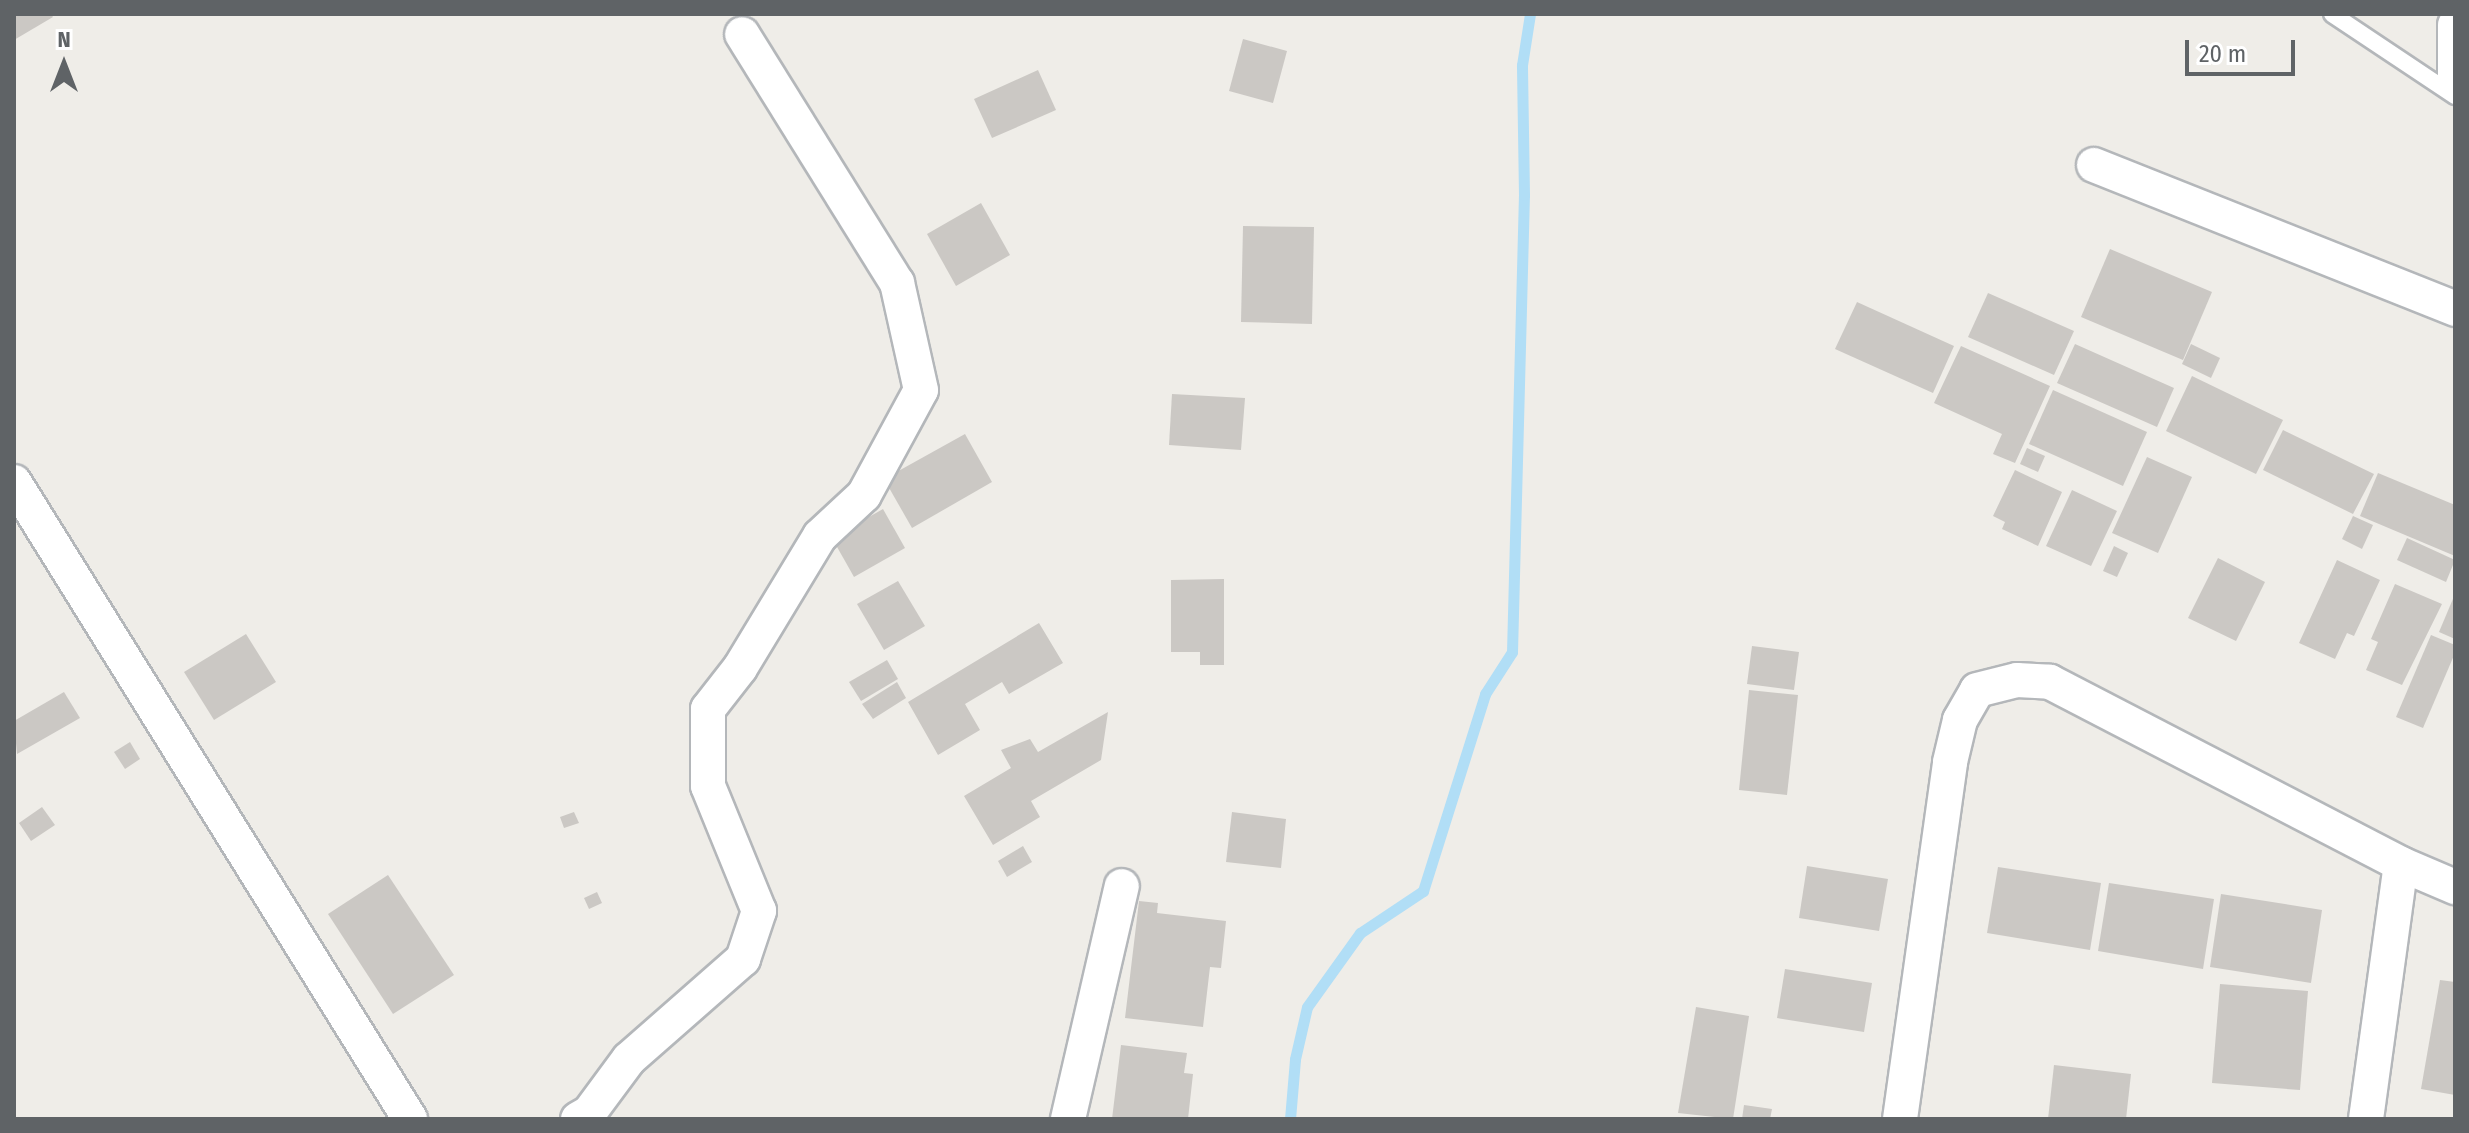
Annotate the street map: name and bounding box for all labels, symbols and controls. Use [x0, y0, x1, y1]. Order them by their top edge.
north arrow [24, 24, 104, 104]
scale bar [2189, 24, 2299, 74]
text: N [57, 26, 71, 53]
text: 20 m [2199, 40, 2246, 68]

